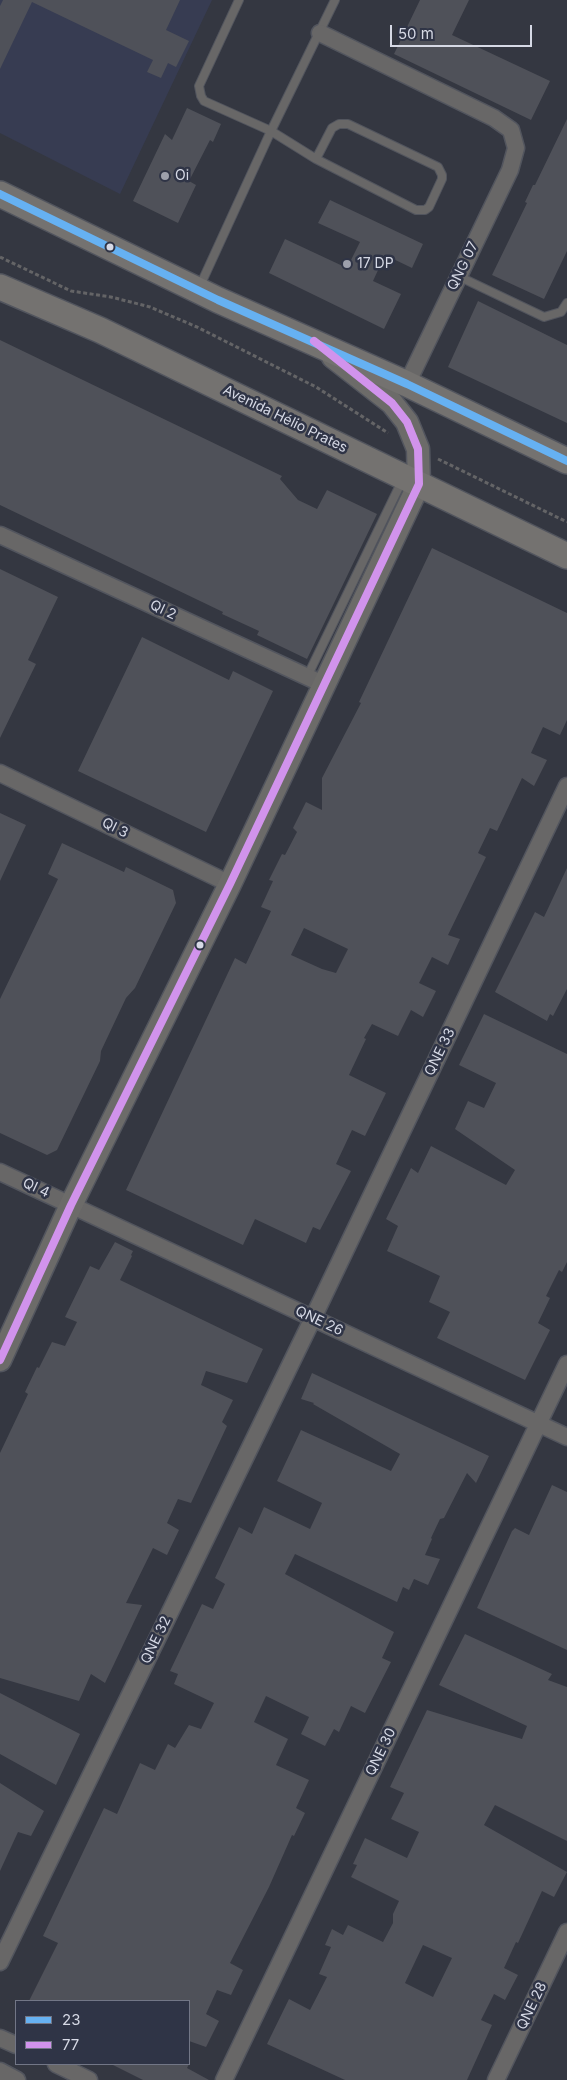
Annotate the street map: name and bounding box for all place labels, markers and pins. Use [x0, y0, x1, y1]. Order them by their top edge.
place label: Oi [175, 168, 189, 184]
marker: Oi [159, 170, 171, 182]
unlabelled marker [105, 242, 115, 252]
place label: 17 DP [357, 256, 394, 272]
marker: 17 DP [341, 258, 353, 270]
unlabelled marker [195, 940, 205, 950]

